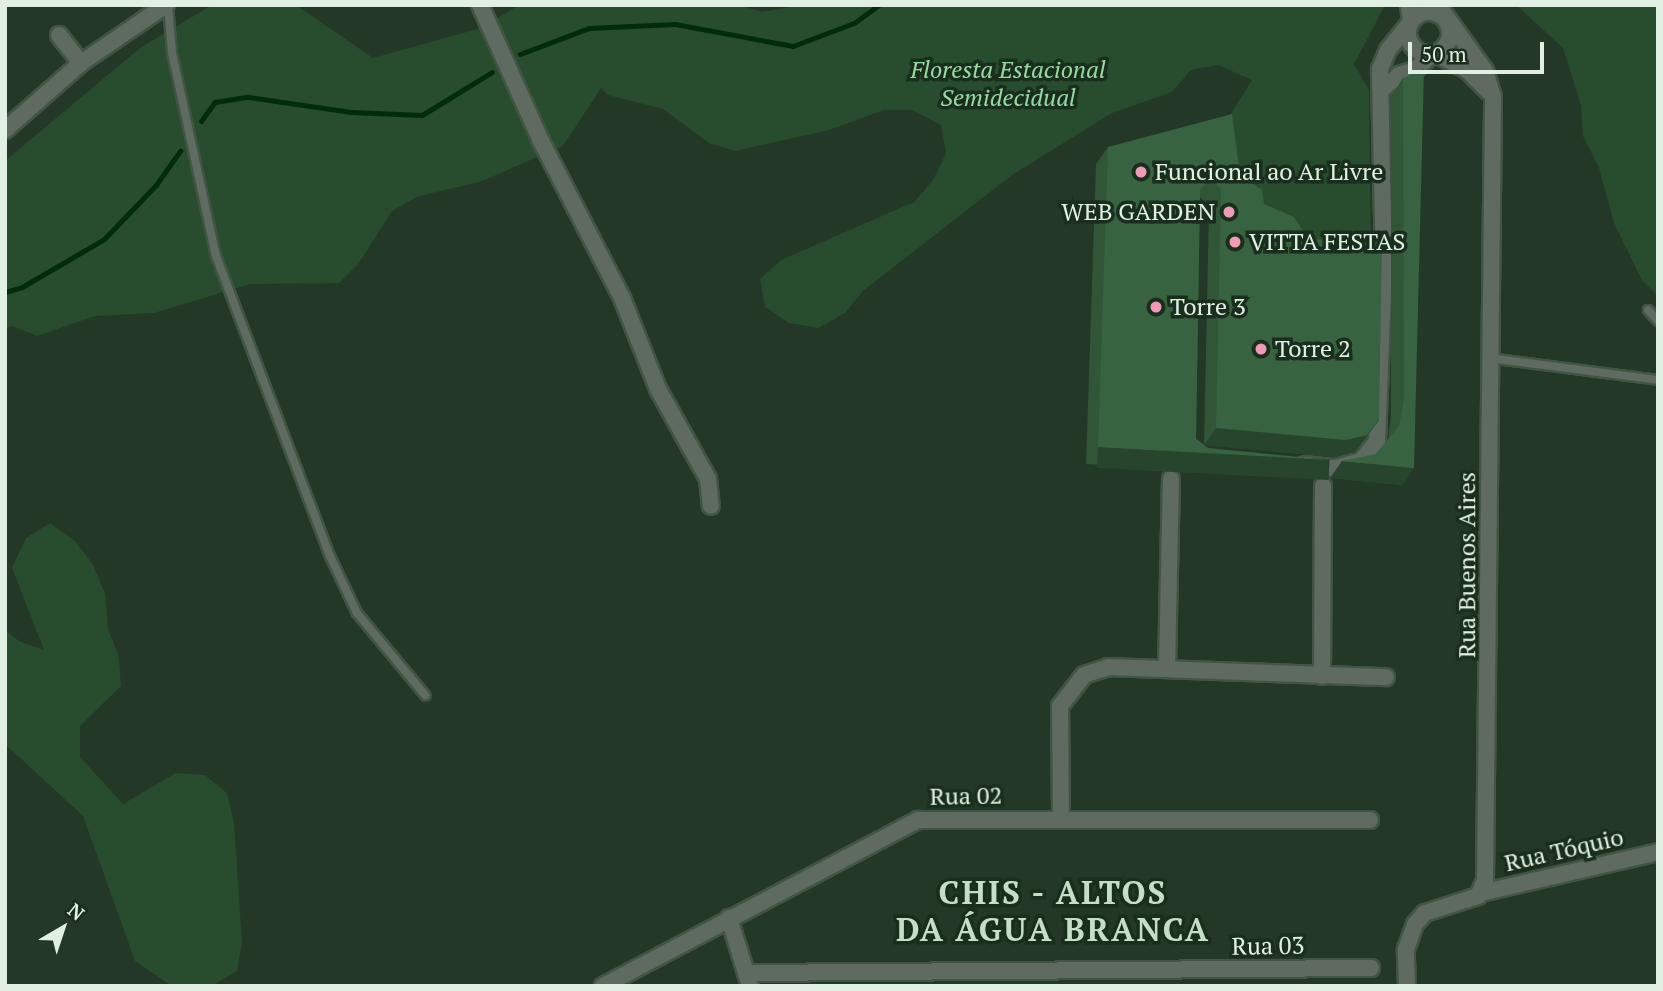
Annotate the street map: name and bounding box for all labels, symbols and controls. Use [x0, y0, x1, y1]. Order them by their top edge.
scale bar [1411, 28, 1548, 72]
text: 50 m [1421, 40, 1467, 68]
park label: Floresta Estacional Semidecidual [910, 56, 1106, 112]
place label: Funcional ao Ar Livre [1155, 158, 1384, 186]
marker: Funcional ao Ar Livre [1133, 164, 1149, 180]
place label: WEB GARDEN [1061, 198, 1215, 226]
marker: WEB GARDEN [1221, 204, 1237, 220]
place label: VITTA FESTAS [1249, 228, 1406, 256]
marker: VITTA FESTAS [1227, 234, 1243, 250]
place label: Torre 3 [1170, 293, 1246, 321]
marker: Torre 3 [1148, 299, 1164, 315]
place label: Torre 2 [1275, 335, 1351, 363]
marker: Torre 2 [1253, 341, 1269, 357]
street label: Rua Buenos Aires [1453, 472, 1481, 658]
street label: Rua 02 [929, 781, 1003, 811]
street label: Rua Tóquio [1502, 822, 1626, 878]
district label: CHIS - ALTOS DA ÁGUA BRANCA [897, 874, 1209, 949]
north arrow [28, 893, 98, 963]
text: N [63, 897, 90, 926]
street label: Rua 03 [1231, 931, 1305, 961]

